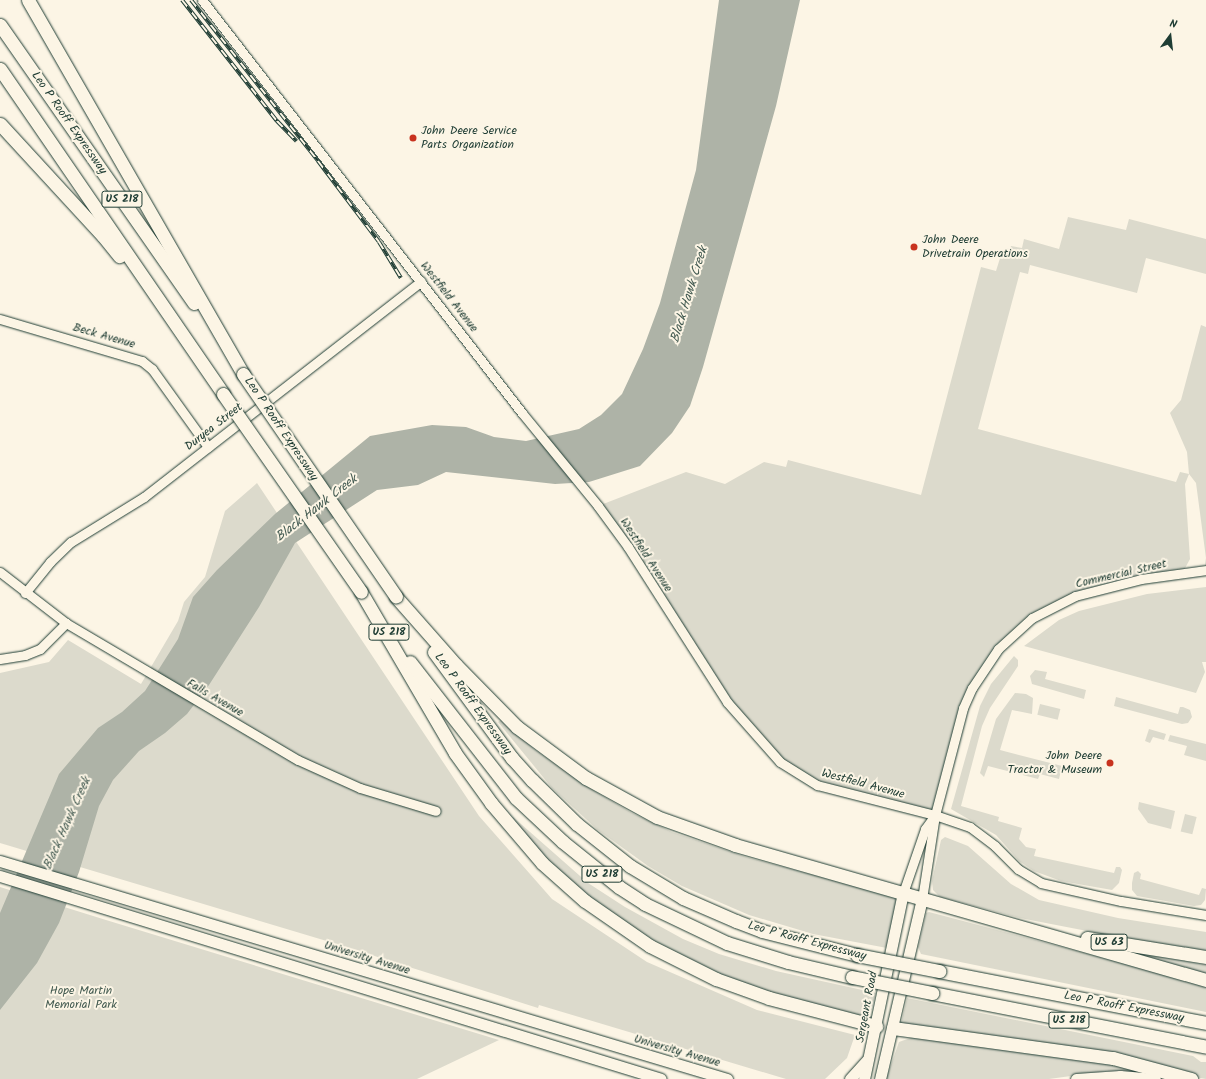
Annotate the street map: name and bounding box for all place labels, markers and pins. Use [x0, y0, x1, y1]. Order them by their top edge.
place label: John Deere Service Parts Organization [421, 124, 517, 152]
marker: John Deere Service Parts Organization [408, 133, 418, 143]
place label: John Deere Drivetrain Operations [922, 233, 1028, 261]
marker: John Deere Drivetrain Operations [909, 242, 919, 252]
place label: John Deere Tractor & Museum [1007, 749, 1102, 777]
marker: John Deere Tractor & Museum [1105, 758, 1115, 768]

